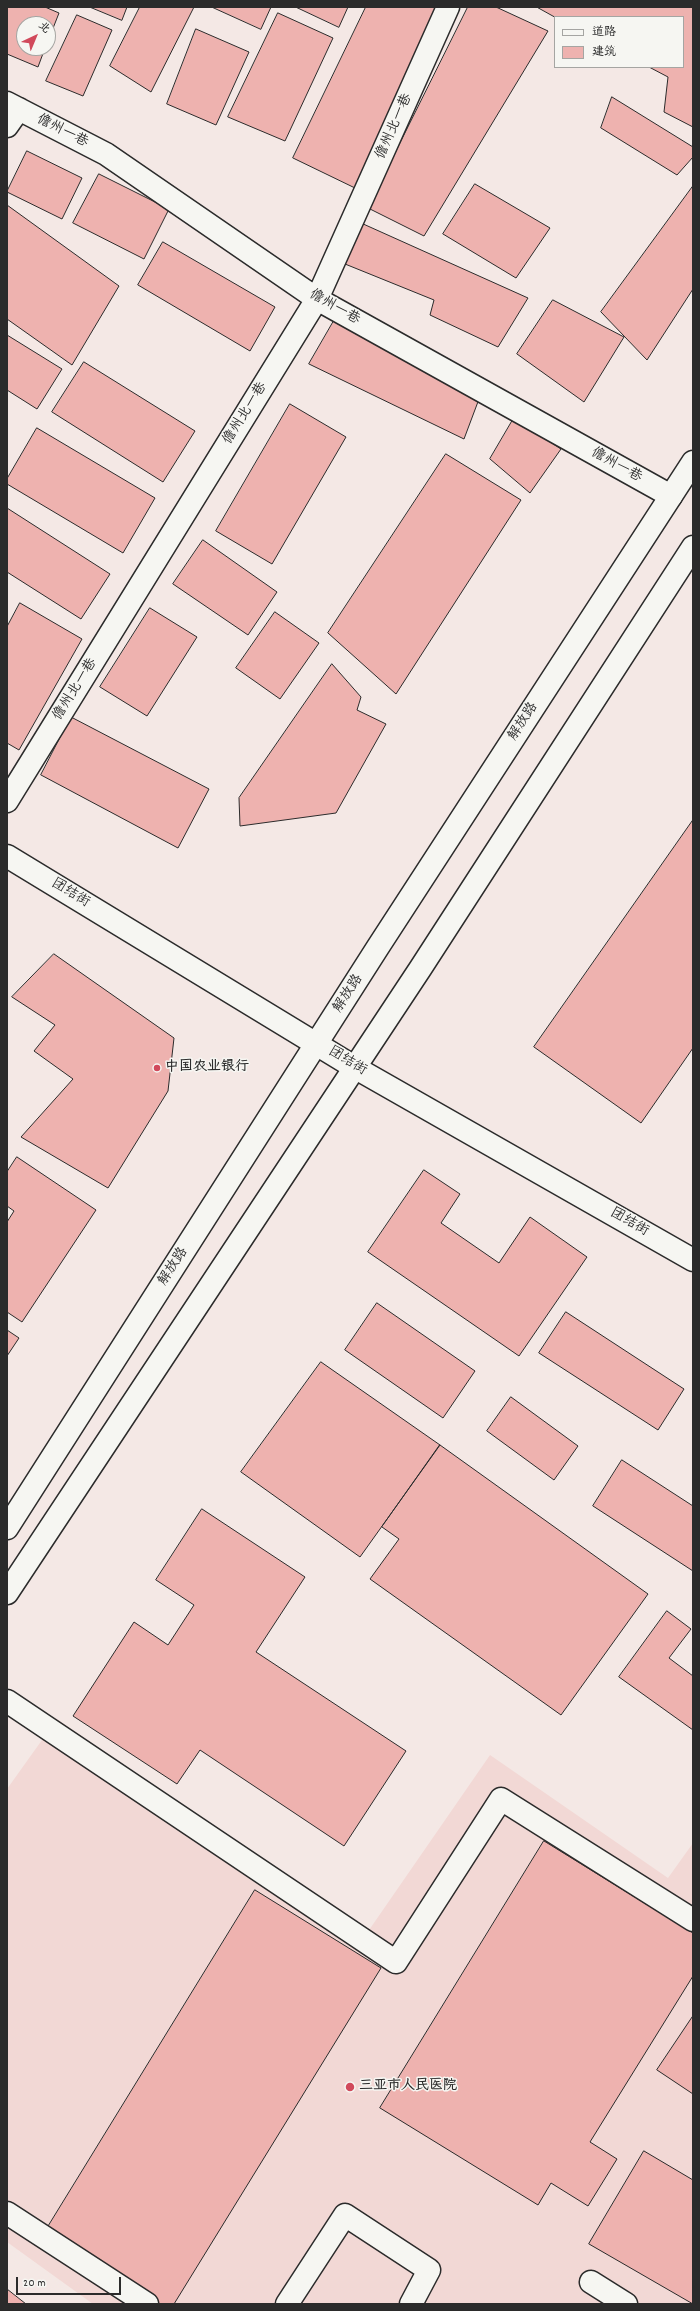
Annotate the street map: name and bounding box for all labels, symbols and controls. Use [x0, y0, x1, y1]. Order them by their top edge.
north arrow [16, 16, 56, 56]
legend [554, 16, 684, 68]
text: 北 [34, 19, 53, 38]
text: 道路 [592, 24, 616, 41]
text: 建筑 [592, 44, 616, 61]
street label: 儋州北一巷 [373, 92, 417, 162]
street label: 儋州一巷 [33, 112, 91, 152]
street label: 儋州一巷 [306, 287, 362, 329]
street label: 儋州北一巷 [220, 380, 272, 448]
street label: 儋州一巷 [587, 445, 645, 487]
street label: 儋州北一巷 [50, 656, 102, 724]
street label: 解放路 [506, 700, 542, 744]
street label: 团结街 [48, 876, 92, 912]
street label: 解放路 [331, 972, 367, 1016]
street label: 团结街 [325, 1044, 369, 1080]
place label: 中国农业银行 [165, 1060, 249, 1076]
marker: 中国农业银行 [152, 1063, 162, 1073]
street label: 团结街 [607, 1205, 651, 1241]
street label: 解放路 [156, 1245, 192, 1289]
place label: 三亚市人民医院 [359, 2079, 457, 2095]
marker: 三亚市人民医院 [344, 2081, 356, 2093]
scale bar [18, 2269, 123, 2295]
text: 20 m [23, 2275, 46, 2292]

